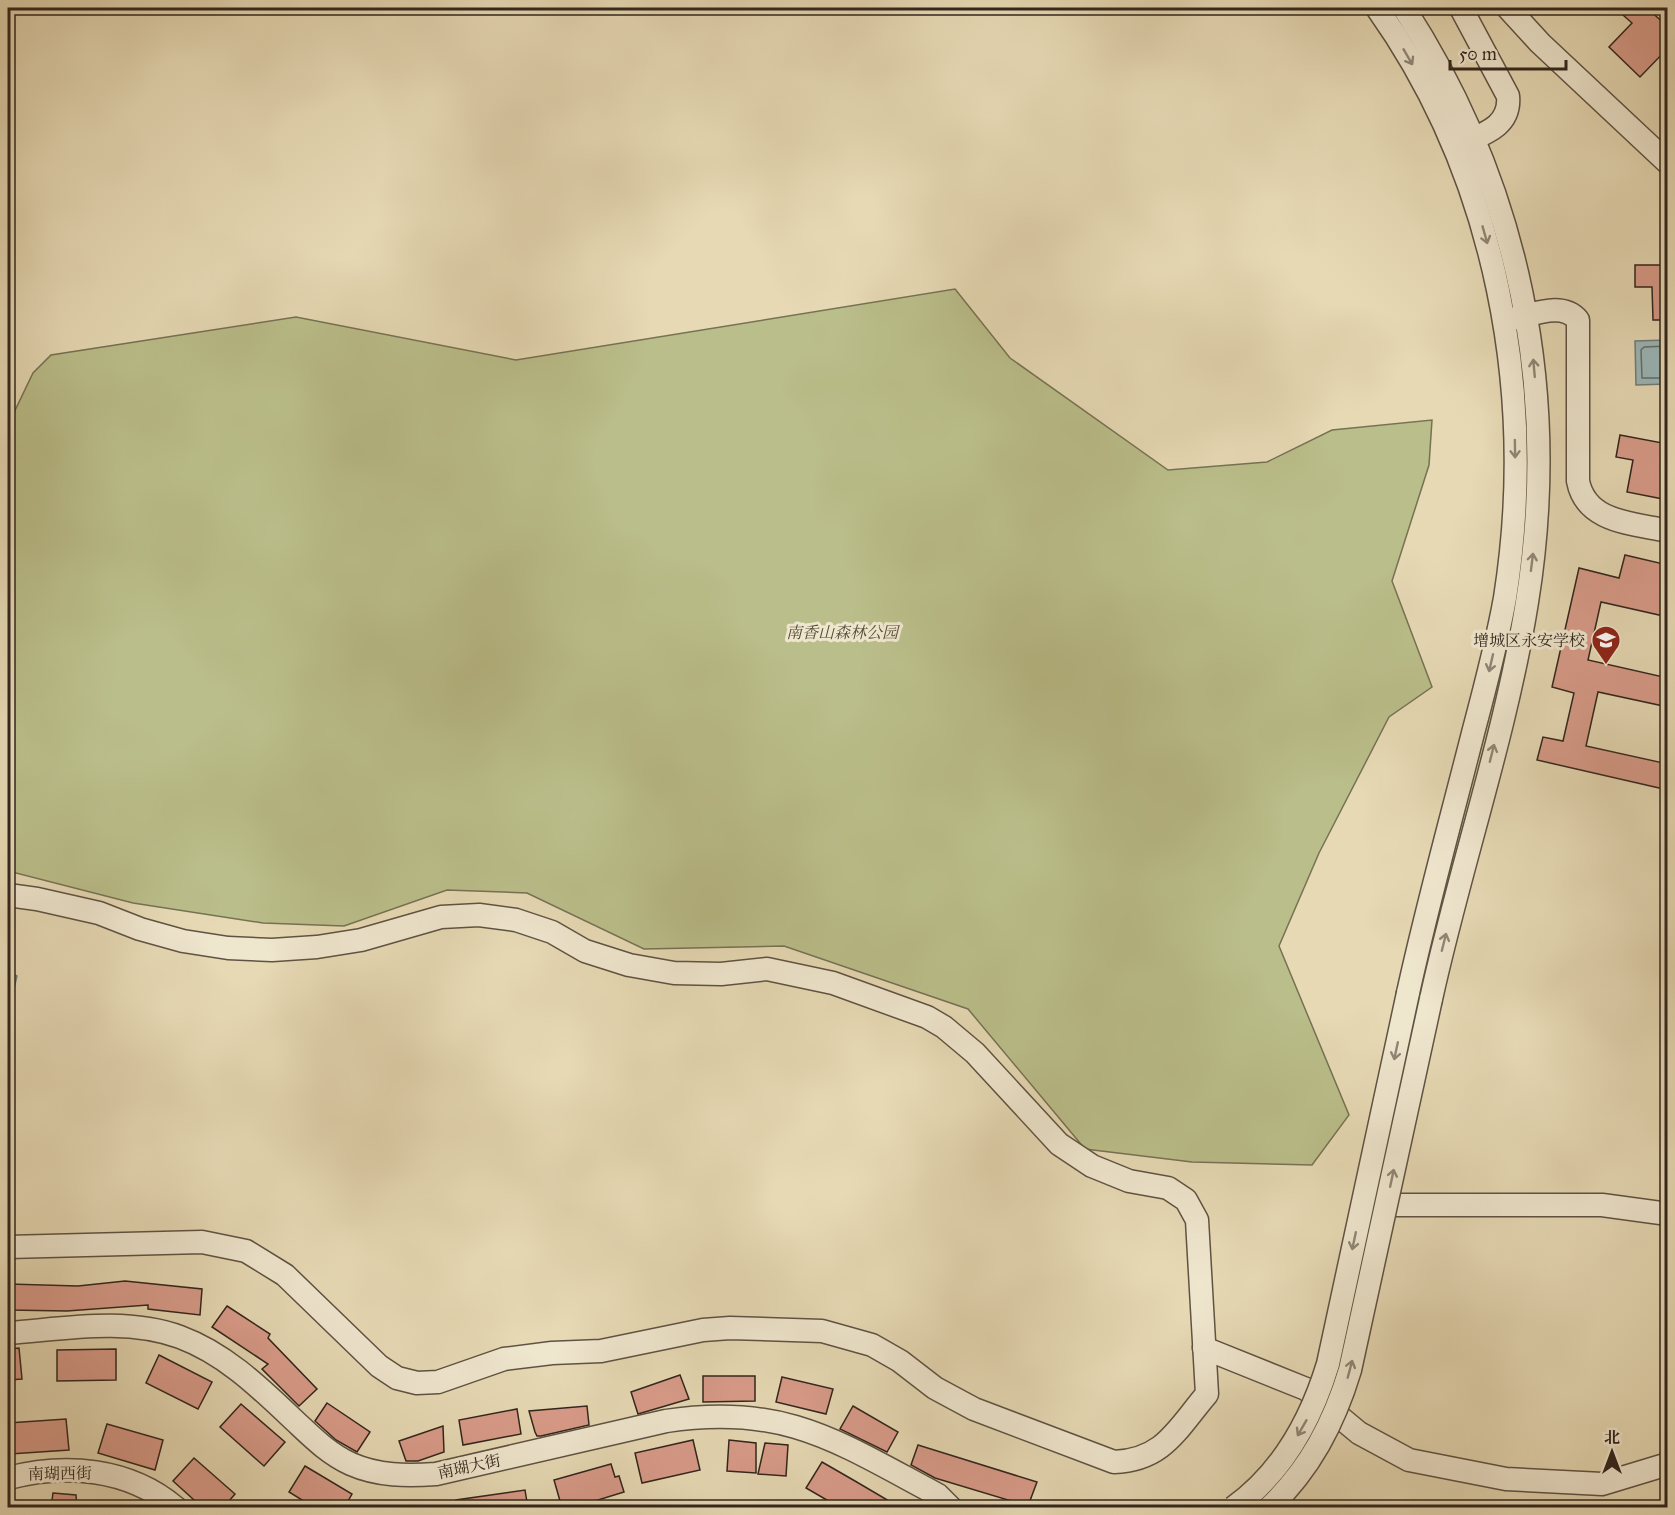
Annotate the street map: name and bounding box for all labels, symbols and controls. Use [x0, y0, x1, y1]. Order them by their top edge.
scale bar [1450, 33, 1566, 71]
text: 50 m [1459, 43, 1497, 65]
one-way arrow [1402, 48, 1414, 65]
one-way arrow [1480, 225, 1491, 244]
one-way arrow [1528, 358, 1539, 378]
one-way arrow [1509, 438, 1521, 458]
one-way arrow [1527, 553, 1538, 573]
park label: 南香山森林公园 [786, 623, 901, 642]
school or university icon: 增城区永安学校 [1590, 624, 1622, 666]
place label: 增城区永安学校 [1473, 631, 1585, 650]
one-way arrow [1485, 653, 1497, 672]
one-way arrow [1487, 744, 1499, 763]
one-way arrow [1439, 933, 1450, 952]
one-way arrow [1389, 1041, 1401, 1060]
one-way arrow [1387, 1169, 1398, 1189]
one-way arrow [1348, 1231, 1359, 1250]
one-way arrow [1345, 1360, 1356, 1379]
one-way arrow [1296, 1419, 1308, 1436]
north arrow [1582, 1422, 1642, 1482]
text: 北 [1604, 1428, 1620, 1447]
street label: 南瑚大街 [436, 1451, 502, 1482]
street label: 南瑚西街 [28, 1463, 92, 1484]

